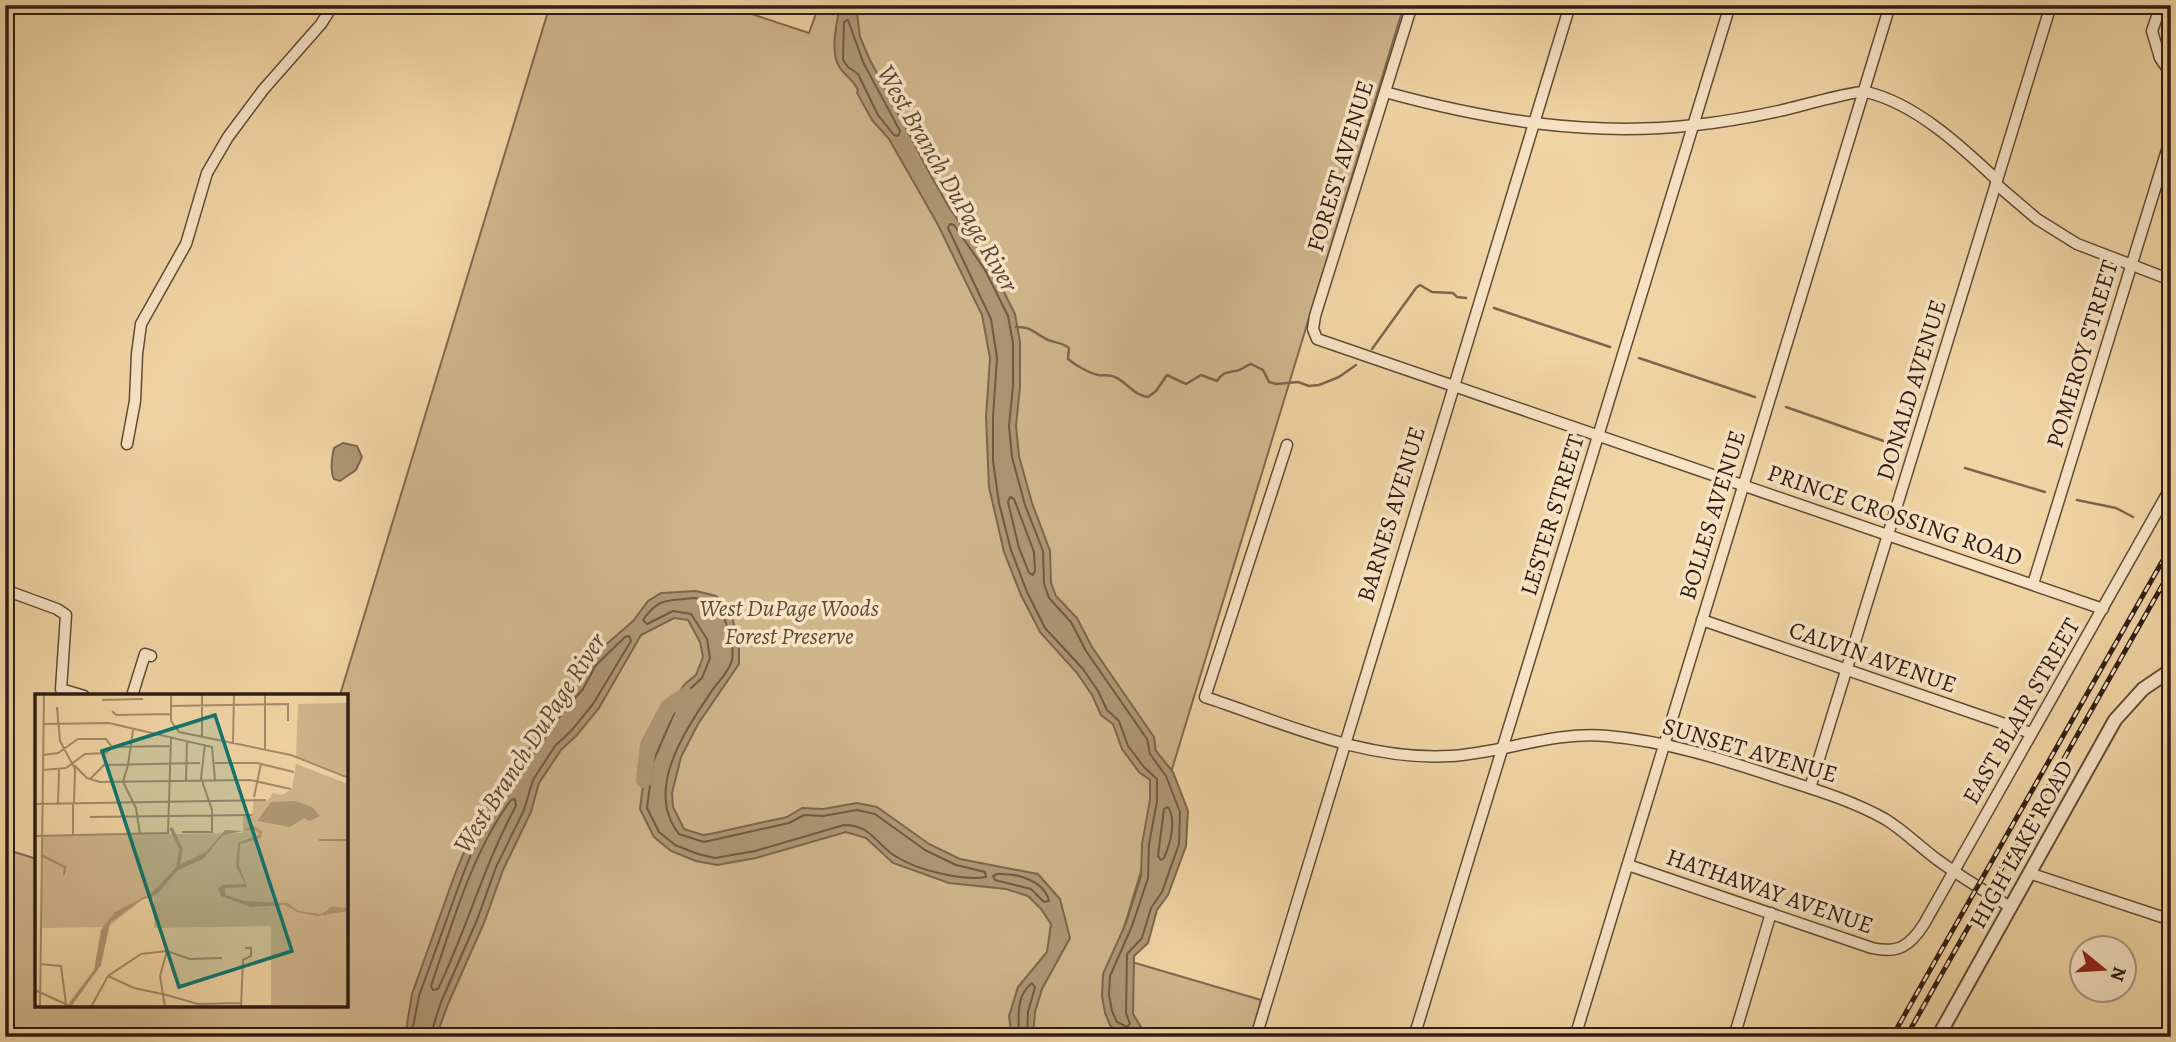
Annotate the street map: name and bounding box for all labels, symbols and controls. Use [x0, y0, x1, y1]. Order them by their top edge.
water label: West Branch DuPage River [868, 59, 1027, 299]
street label: FOREST AVENUE [1299, 76, 1381, 256]
street label: POMEROY STREET [2038, 256, 2126, 452]
street label: DONALD AVENUE [1868, 296, 1954, 484]
street label: BARNES AVENUE [1349, 423, 1433, 605]
street label: BOLLES AVENUE [1671, 426, 1753, 604]
street label: LESTER STREET [1512, 430, 1592, 600]
street label: PRINCE CROSSING ROAD [1763, 456, 2027, 574]
park label: West DuPage Woods Forest Preserve [699, 592, 879, 652]
street label: EAST BLAIR STREET [1955, 612, 2087, 810]
street label: CALVIN AVENUE [1785, 613, 1961, 701]
water label: West Branch DuPage River [445, 625, 614, 860]
inset map [35, 694, 348, 1007]
street label: SUNSET AVENUE [1659, 710, 1841, 790]
street label: HIGH LAKE ROAD [1961, 754, 2081, 934]
street label: HATHAWAY AVENUE [1662, 841, 1878, 941]
north arrow [2068, 934, 2138, 1004]
text: N [2104, 963, 2133, 985]

